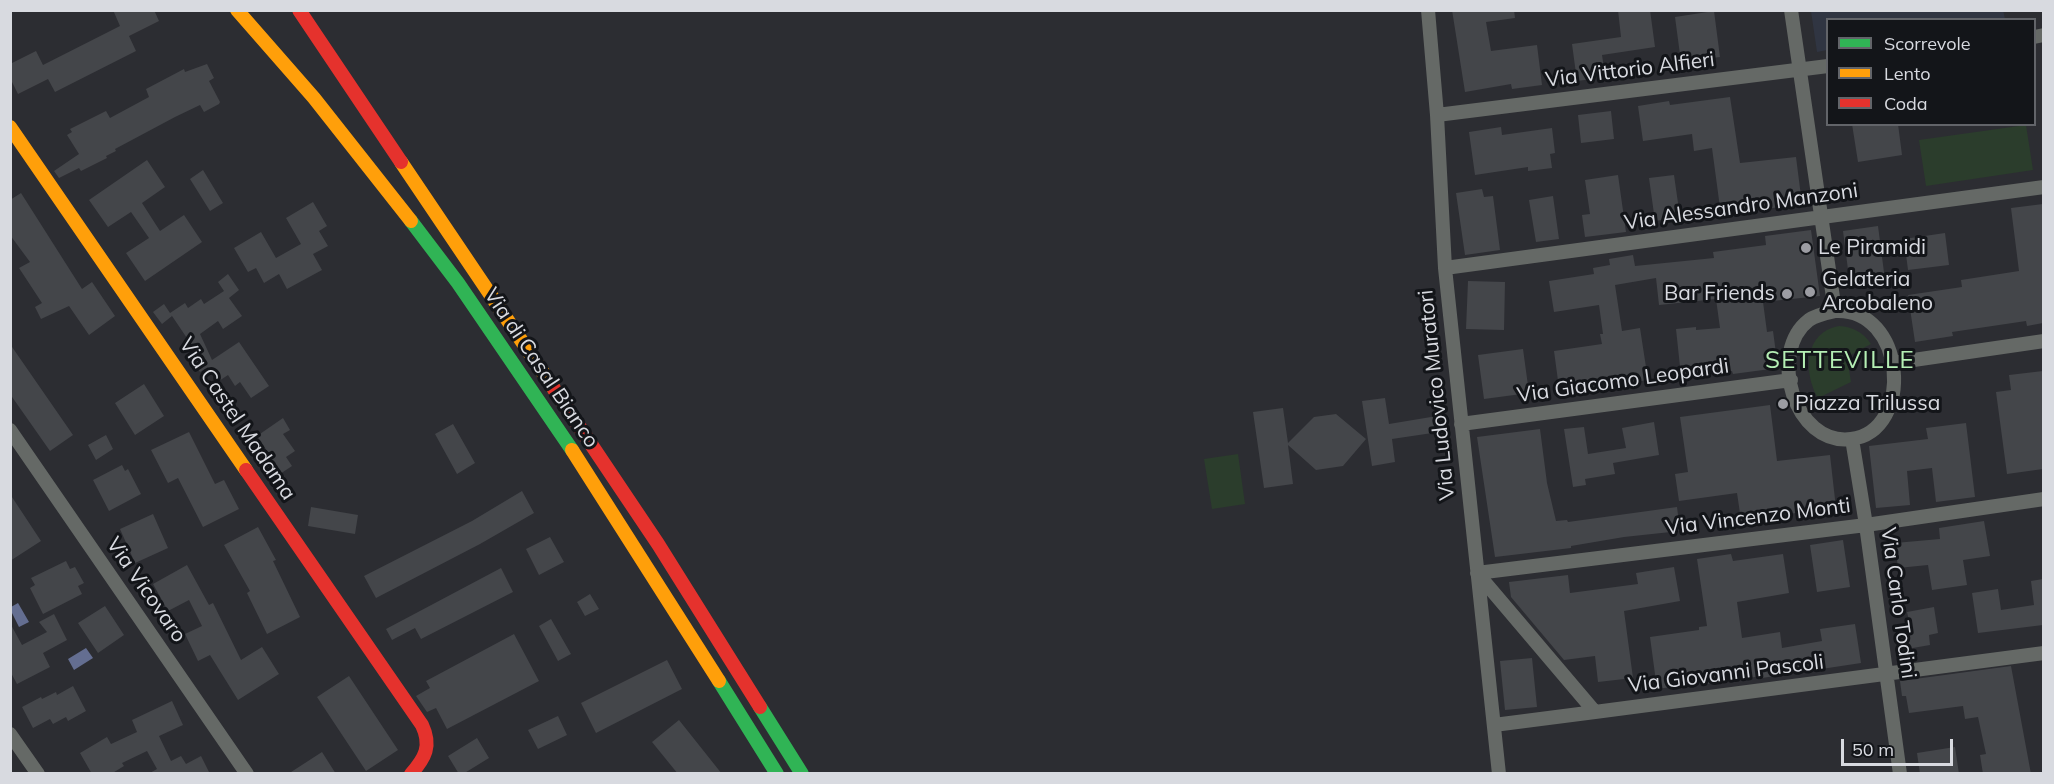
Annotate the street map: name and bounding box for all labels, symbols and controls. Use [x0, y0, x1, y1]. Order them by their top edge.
legend [1826, 18, 2036, 126]
text: Scorrevole [1884, 32, 1971, 55]
street label: Via Vittorio Alfieri [1544, 47, 1716, 93]
text: Lento [1884, 62, 1931, 85]
text: Coda [1884, 92, 1928, 115]
street label: Via Alessandro Manzoni [1622, 178, 1860, 236]
place label: Le Piramidi [1818, 235, 1926, 261]
marker: Le Piramidi [1799, 241, 1813, 255]
place label: Gelateria Arcobaleno [1822, 267, 1933, 317]
place label: Bar Friends [1664, 281, 1775, 307]
street label: Via di Casal Bianco [478, 283, 604, 453]
marker: Gelateria Arcobaleno [1803, 285, 1817, 299]
marker: Bar Friends [1780, 287, 1794, 301]
street label: Via Ludovico Muratori [1413, 289, 1461, 501]
street label: Via Castel Madama [173, 333, 301, 505]
district label: SETTEVILLE [1765, 347, 1915, 375]
street label: Via Giacomo Leopardi [1515, 354, 1731, 408]
place label: Piazza Trilussa [1795, 391, 1940, 417]
marker: Piazza Trilussa [1776, 397, 1790, 411]
street label: Via Vincenzo Monti [1664, 493, 1852, 541]
street label: Via Carlo Todini [1875, 526, 1921, 680]
street label: Via Vicovaro [101, 533, 191, 647]
street label: Via Giovanni Pascoli [1627, 649, 1825, 699]
scale bar [1844, 727, 1956, 765]
text: 50 m [1852, 738, 1894, 761]

